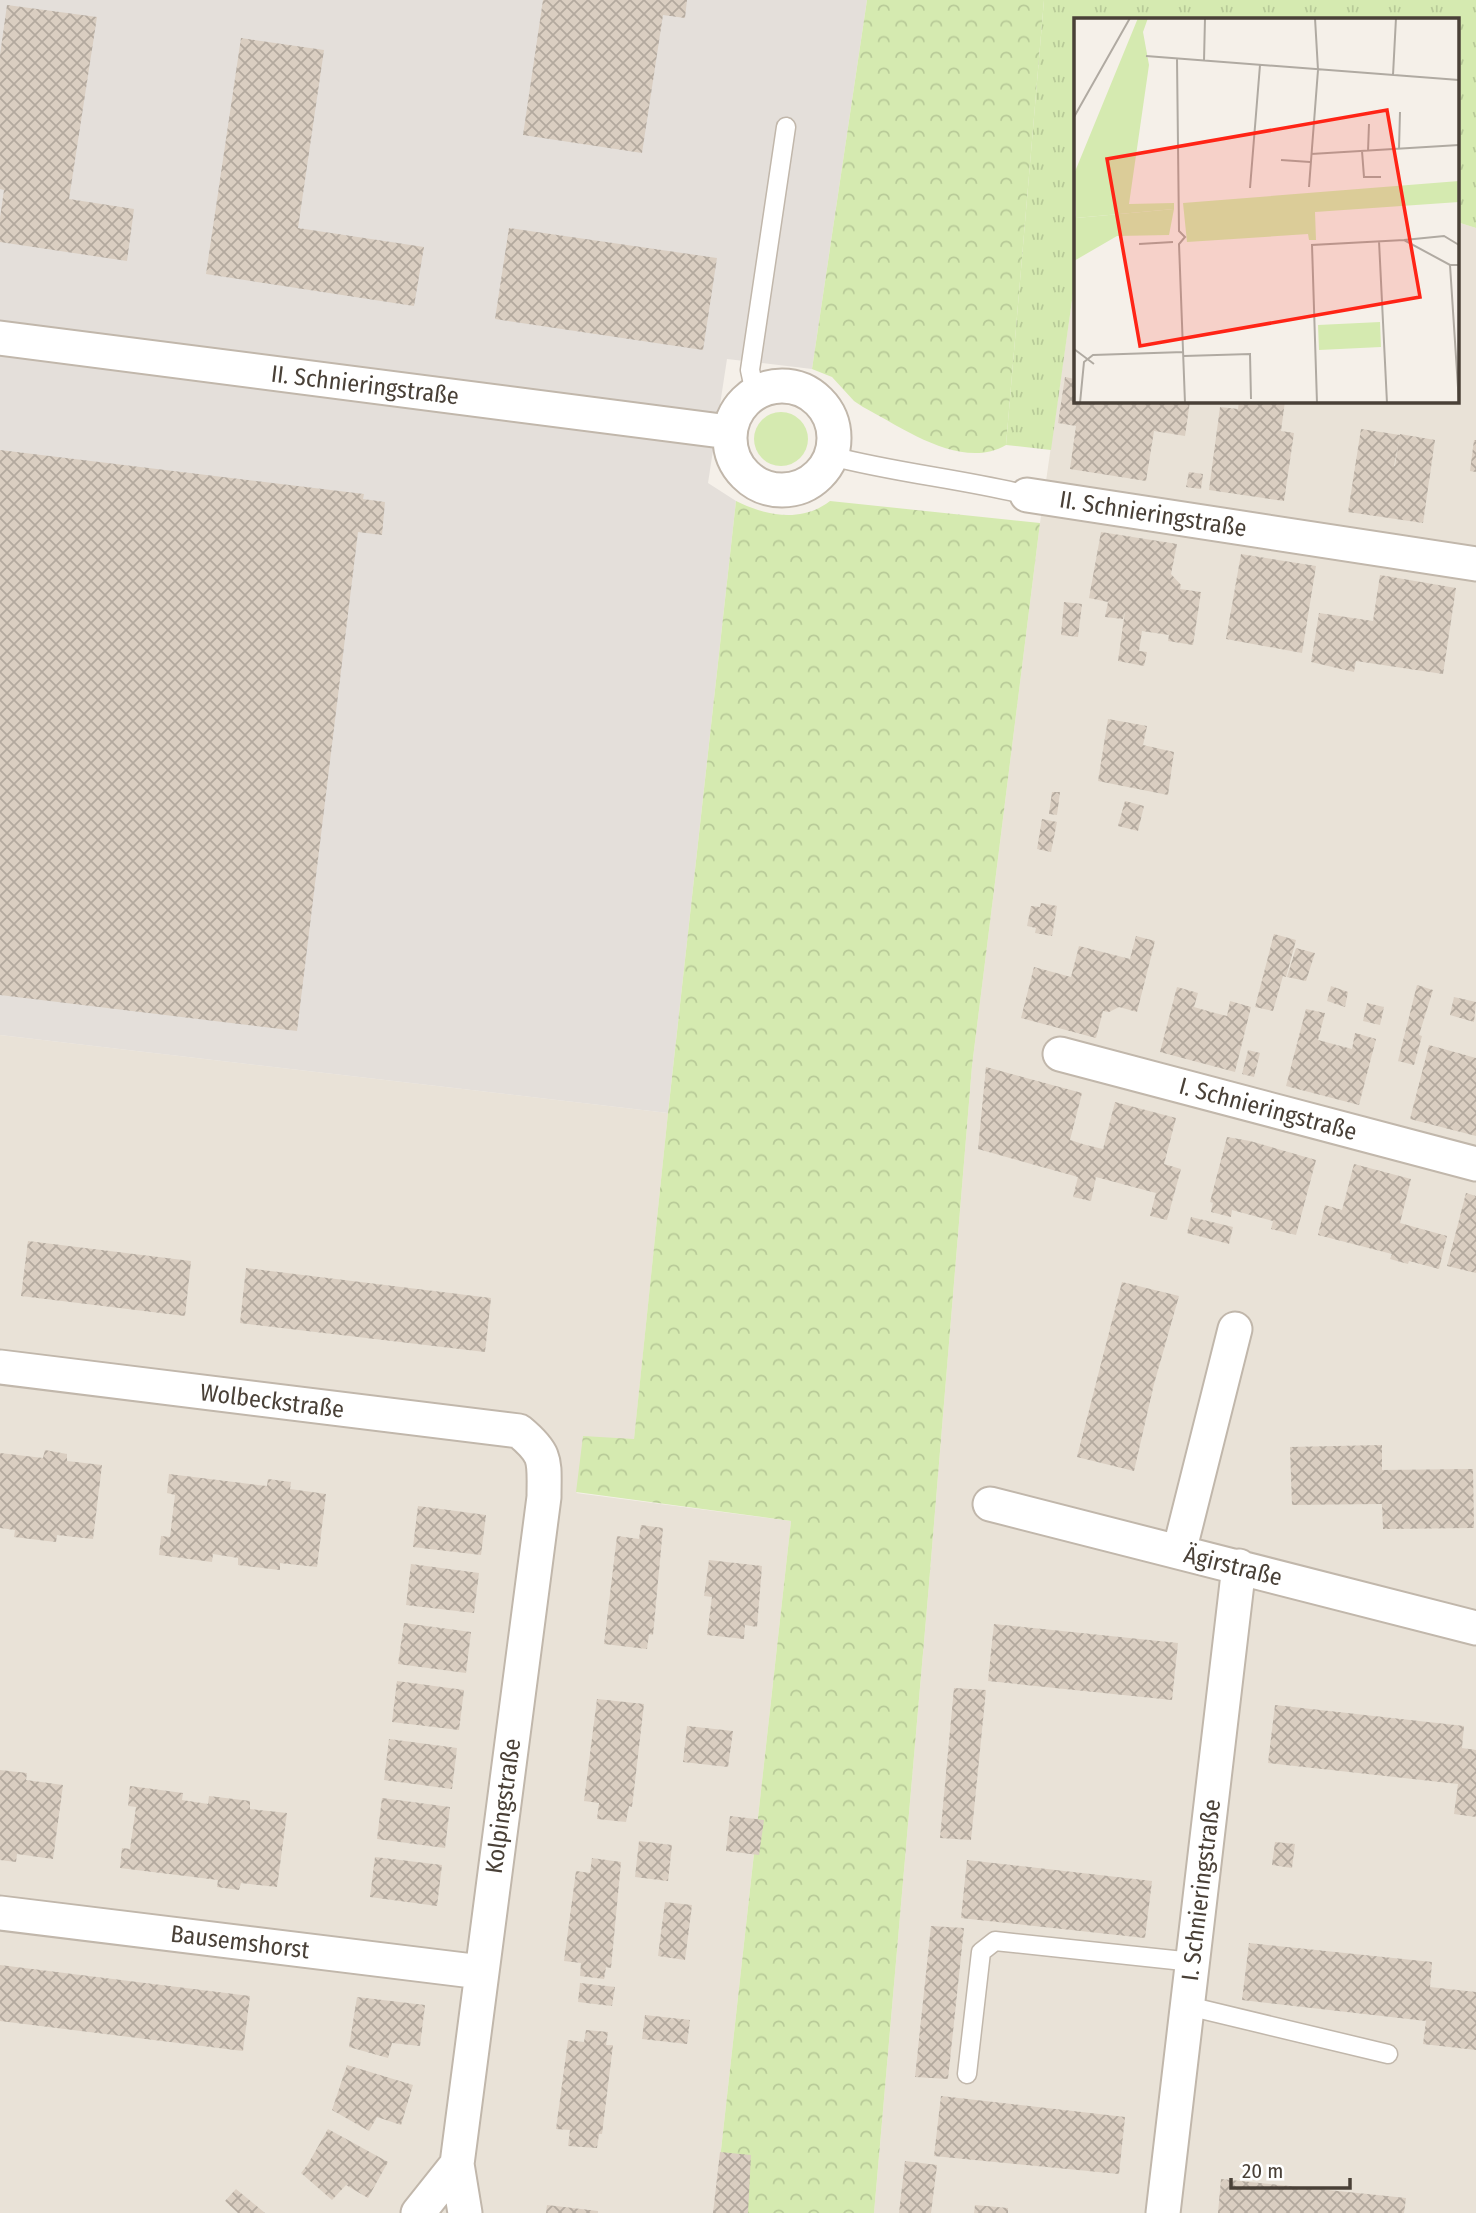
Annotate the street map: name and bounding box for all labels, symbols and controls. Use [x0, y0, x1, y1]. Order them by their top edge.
inset map [1074, 18, 1458, 402]
street label: II. Schnieringstraße [269, 360, 461, 410]
street label: II. Schnieringstraße [1057, 485, 1249, 543]
street label: I. Schnieringstraße [1176, 1072, 1360, 1146]
street label: Wolbeckstraße [198, 1378, 346, 1424]
street label: Ägirstraße [1181, 1540, 1285, 1592]
street label: Kolpingstraße [480, 1737, 526, 1875]
street label: I. Schnieringstraße [1176, 1798, 1226, 1982]
street label: Bausemshorst [169, 1920, 311, 1964]
scale bar [1231, 2146, 1350, 2190]
text: 20 m [1242, 2158, 1283, 2184]

